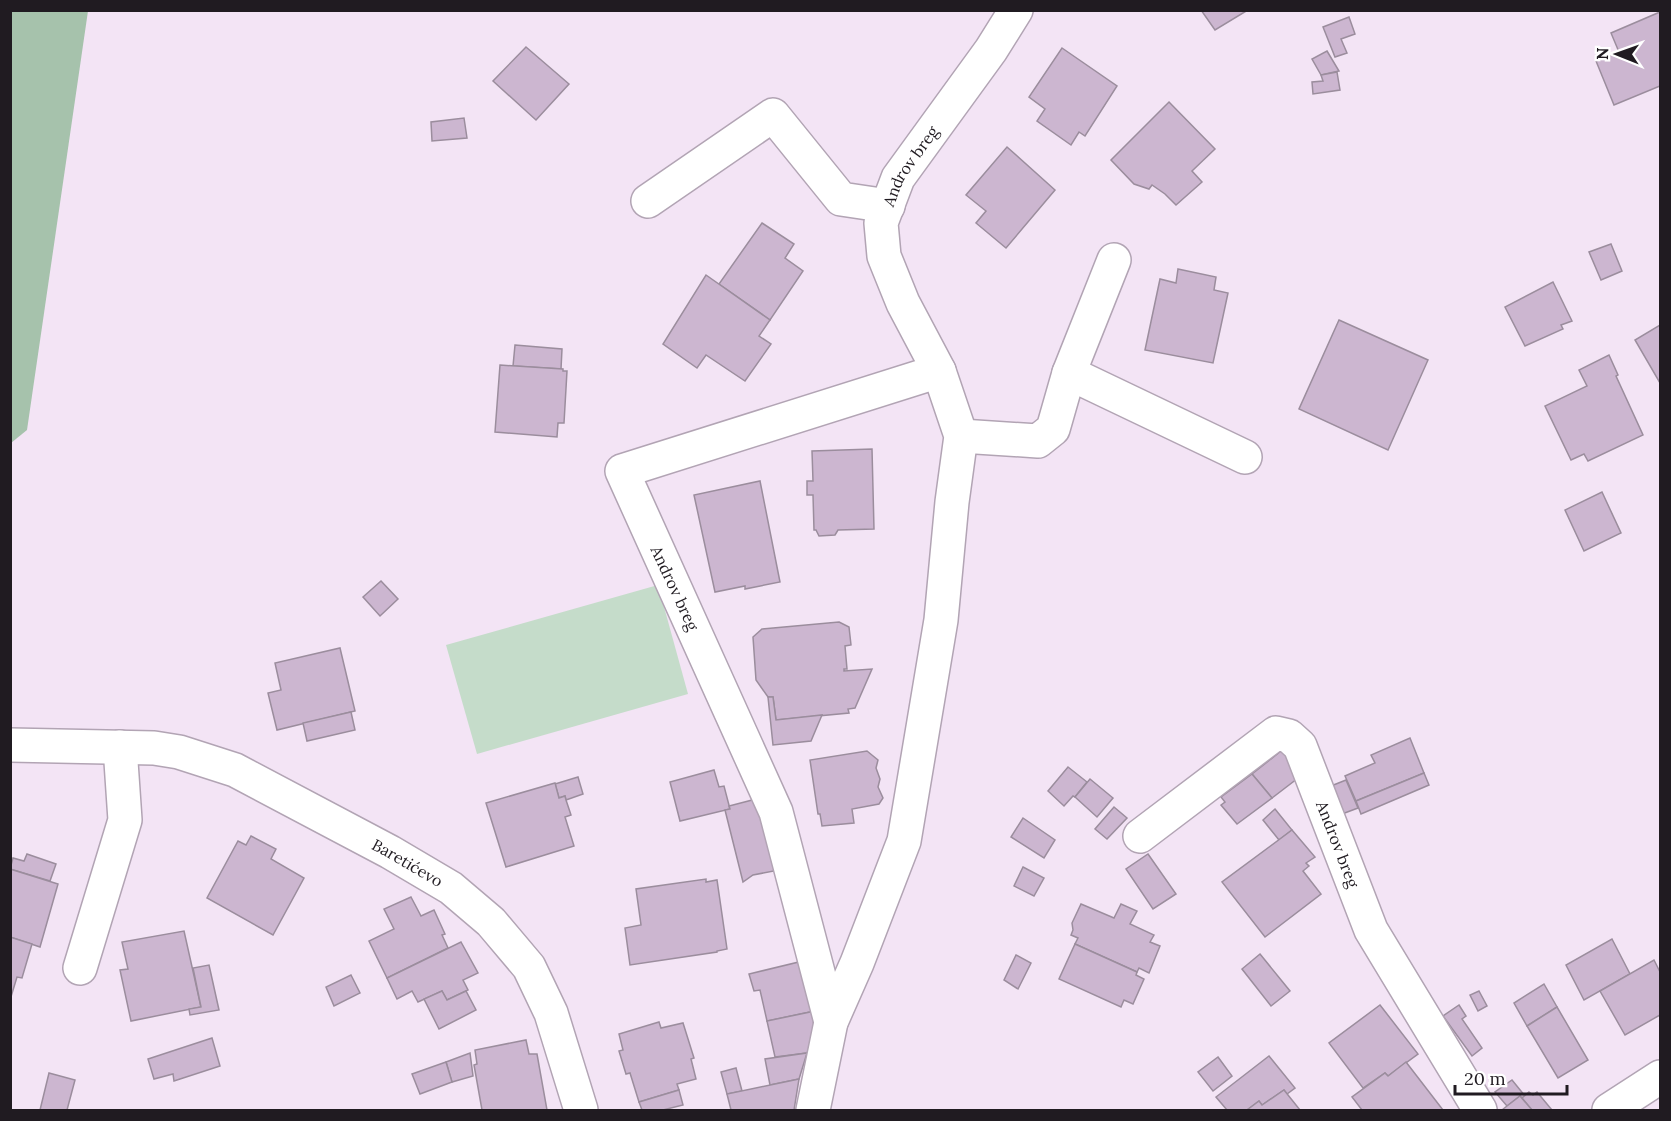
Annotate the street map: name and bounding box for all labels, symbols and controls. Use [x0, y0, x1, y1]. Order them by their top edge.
north arrow [1587, 24, 1647, 84]
text: N [1592, 47, 1612, 60]
street label: Androv breg [878, 121, 943, 210]
street label: Androv breg [646, 541, 704, 635]
street label: Androv breg [1312, 797, 1364, 891]
street label: Baretićevo [369, 834, 447, 891]
scale bar [1455, 1058, 1568, 1096]
text: 20 m [1464, 1067, 1506, 1090]

